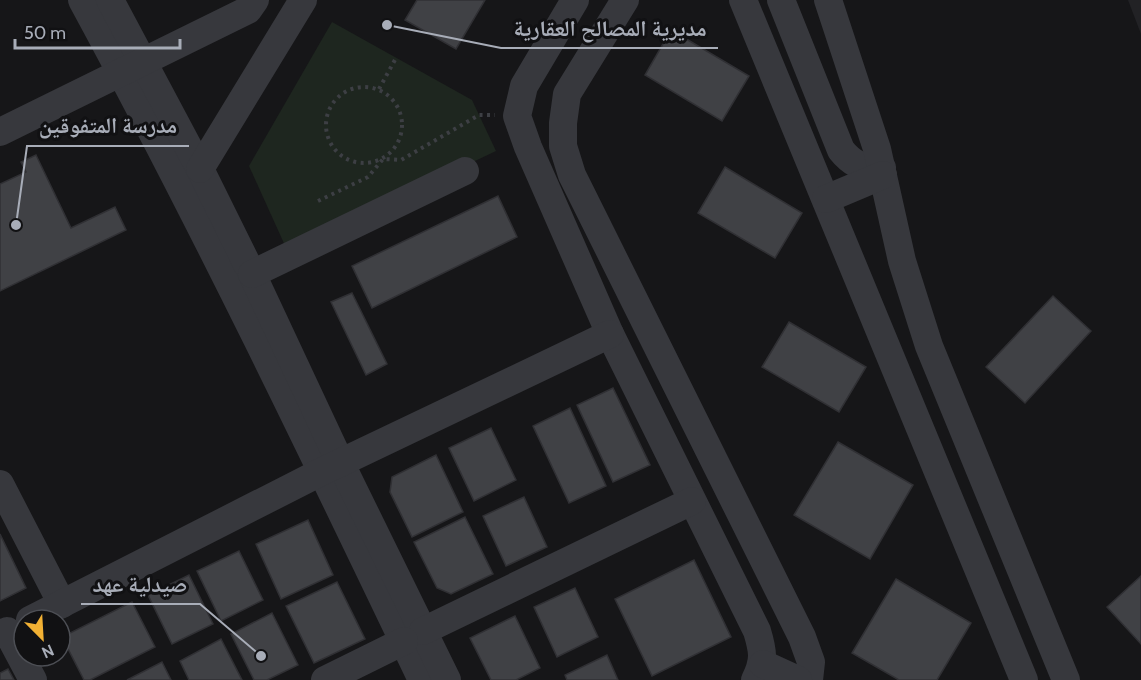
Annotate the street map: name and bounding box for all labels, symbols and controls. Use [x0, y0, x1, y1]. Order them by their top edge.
callout: مديرية المصالح العقارية [501, 8, 718, 48]
scale bar [15, 12, 180, 50]
text: مديرية المصالح العقارية [513, 15, 707, 43]
text: 50 m [24, 22, 66, 44]
callout: مدرسة المتفوقين [27, 106, 189, 146]
text: مدرسة المتفوقين [39, 112, 177, 139]
callout: صيدلية عهد [81, 564, 200, 604]
text: صيدلية عهد [93, 571, 187, 598]
north arrow [12, 608, 72, 668]
text: N [39, 640, 57, 662]

